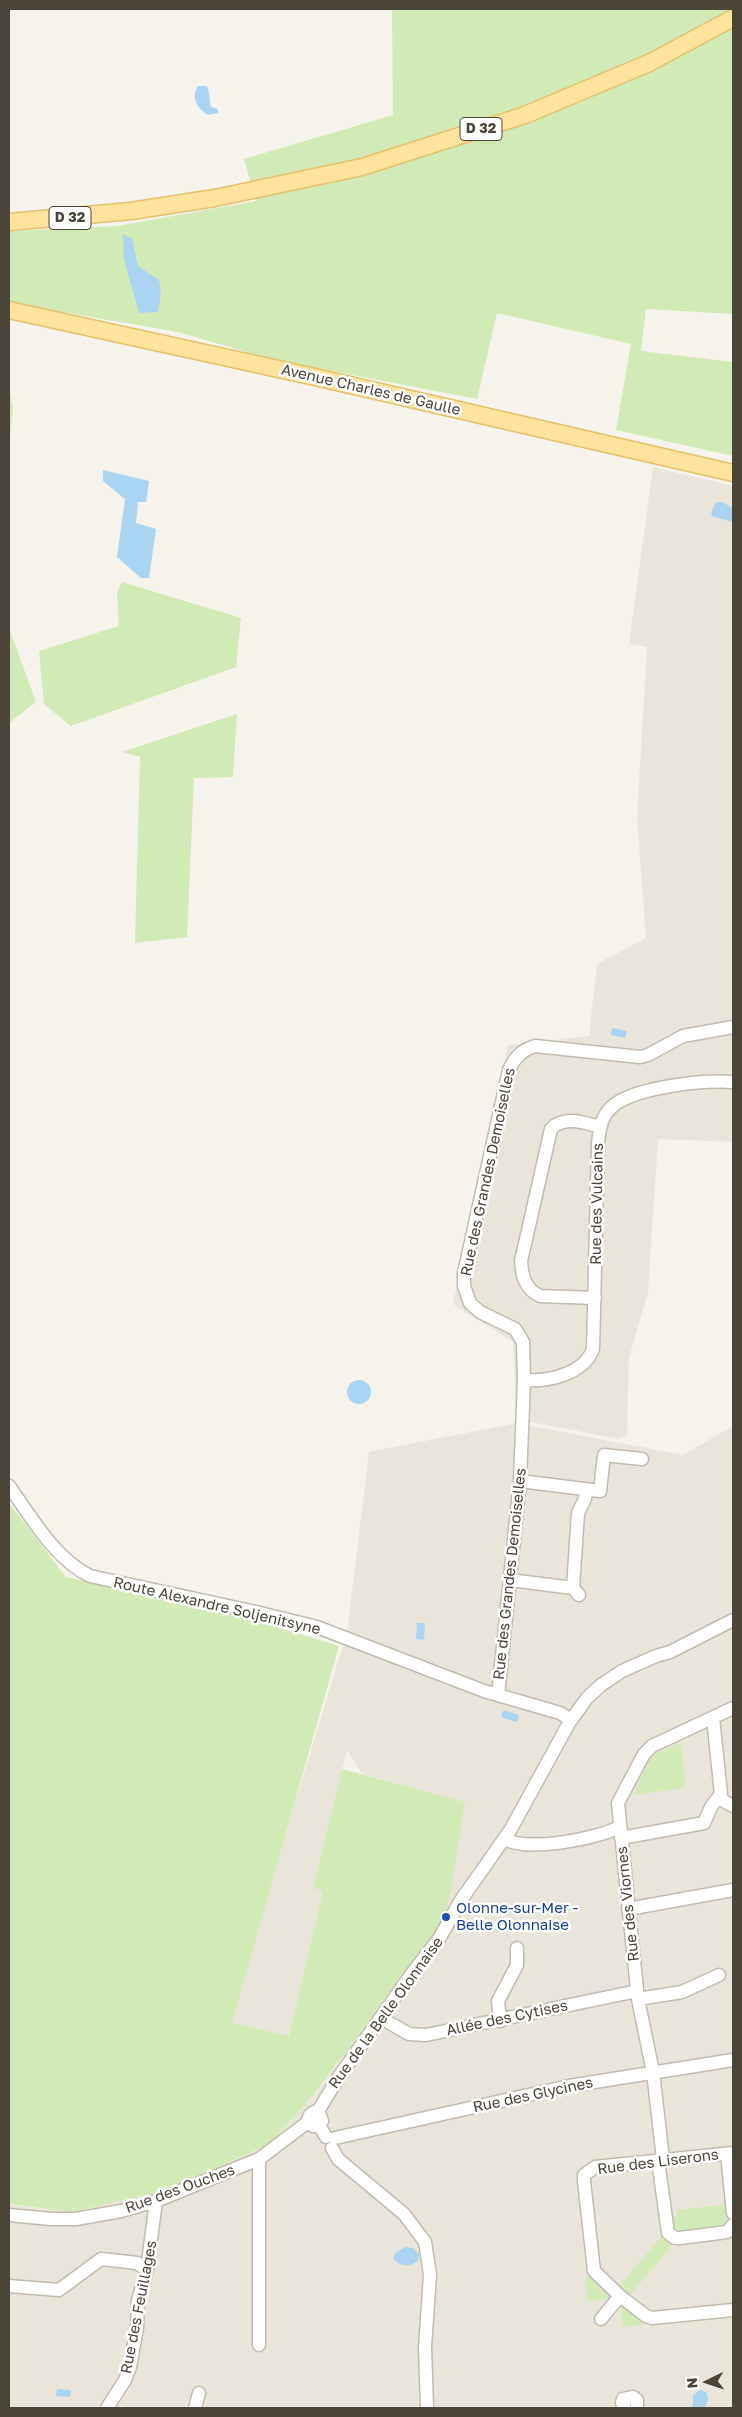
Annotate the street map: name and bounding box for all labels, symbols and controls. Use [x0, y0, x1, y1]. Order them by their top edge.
road number: D 32 [460, 118, 502, 140]
road number: D 32 [49, 207, 91, 230]
street label: Avenue Charles de Gaulle [280, 361, 462, 419]
street label: Rue des Grandes Demoiselles [457, 1066, 519, 1278]
street label: Rue des Vulcains [587, 1143, 607, 1265]
street label: Rue des Grandes Demoiselles [490, 1467, 530, 1681]
street label: Route Alexandre Soljenitsyne [112, 1573, 322, 1639]
street label: Rue des Viornes [613, 1845, 643, 1963]
place label: Olonne-sur-Mer - Belle Olonnaise [456, 1899, 578, 1934]
marker: Olonne-sur-Mer - Belle Olonnaise [440, 1911, 452, 1923]
street label: Rue de la Belle Olonnaise [325, 1934, 447, 2092]
street label: Allée des Cytises [445, 1996, 569, 2040]
street label: Rue des Glycines [471, 2073, 595, 2117]
street label: Rue des Liserons [596, 2146, 720, 2178]
street label: Rue des Ouches [123, 2161, 237, 2217]
street label: Rue des Feuillages [117, 2239, 161, 2375]
north arrow [682, 2357, 732, 2407]
text: N [683, 2377, 700, 2389]

